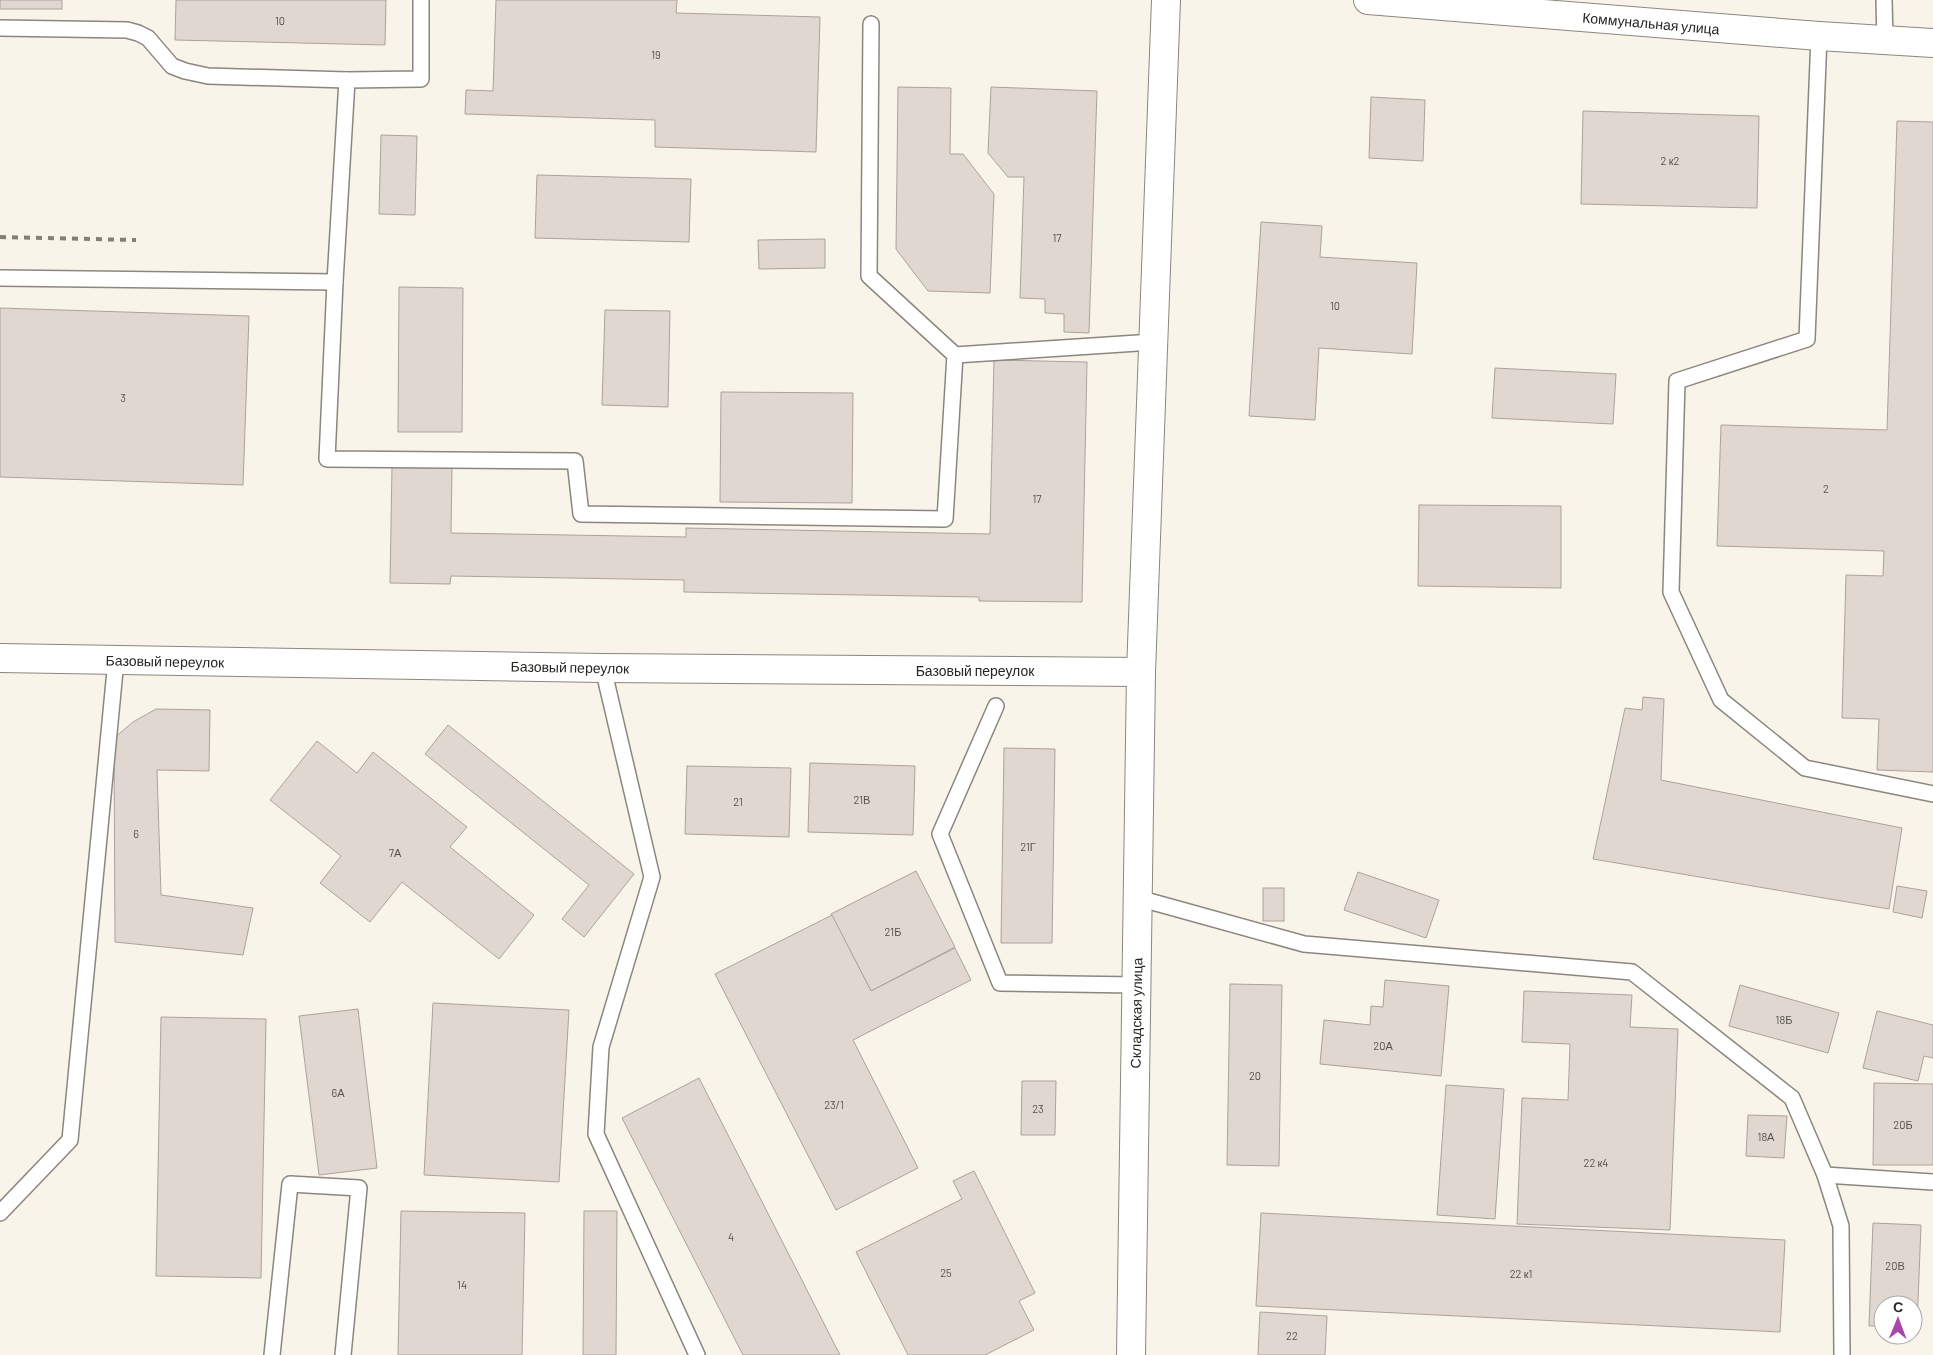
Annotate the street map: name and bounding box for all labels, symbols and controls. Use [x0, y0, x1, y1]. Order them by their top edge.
street label: Коммунальная улица [1582, 9, 1721, 37]
house number: 10 [275, 14, 285, 27]
house number: 19 [651, 48, 661, 61]
house number: 2 к2 [1661, 154, 1680, 167]
house number: 17 [1052, 231, 1062, 244]
house number: 10 [1330, 299, 1340, 312]
house number: 3 [120, 391, 126, 404]
house number: 2 [1823, 482, 1829, 495]
house number: 17 [1032, 492, 1042, 505]
street label: Базовый переулок [106, 651, 225, 671]
street label: Базовый переулок [511, 657, 630, 677]
street label: Базовый переулок [916, 662, 1035, 679]
house number: 21В [854, 793, 870, 806]
house number: 21 [733, 795, 743, 808]
house number: 6 [133, 827, 139, 840]
house number: 21Г [1020, 840, 1036, 853]
house number: 7А [389, 846, 402, 859]
house number: 21Б [885, 925, 901, 938]
street label: Складская улица [1127, 957, 1145, 1068]
house number: 18Б [1776, 1013, 1792, 1026]
house number: 20А [1373, 1039, 1393, 1052]
house number: 20 [1249, 1069, 1261, 1082]
house number: 6А [331, 1086, 345, 1099]
house number: 23/1 [824, 1098, 844, 1111]
house number: 23 [1032, 1102, 1044, 1115]
house number: 20Б [1893, 1118, 1913, 1131]
house number: 18А [1758, 1130, 1775, 1143]
house number: 22 к4 [1584, 1156, 1608, 1169]
house number: 4 [728, 1230, 734, 1243]
house number: 20В [1885, 1259, 1905, 1272]
house number: 25 [940, 1266, 952, 1279]
house number: 22 к1 [1510, 1267, 1532, 1280]
house number: 14 [457, 1278, 467, 1291]
north arrow [1873, 1295, 1923, 1345]
text: С [1893, 1298, 1903, 1315]
house number: 22 [1286, 1329, 1298, 1342]

